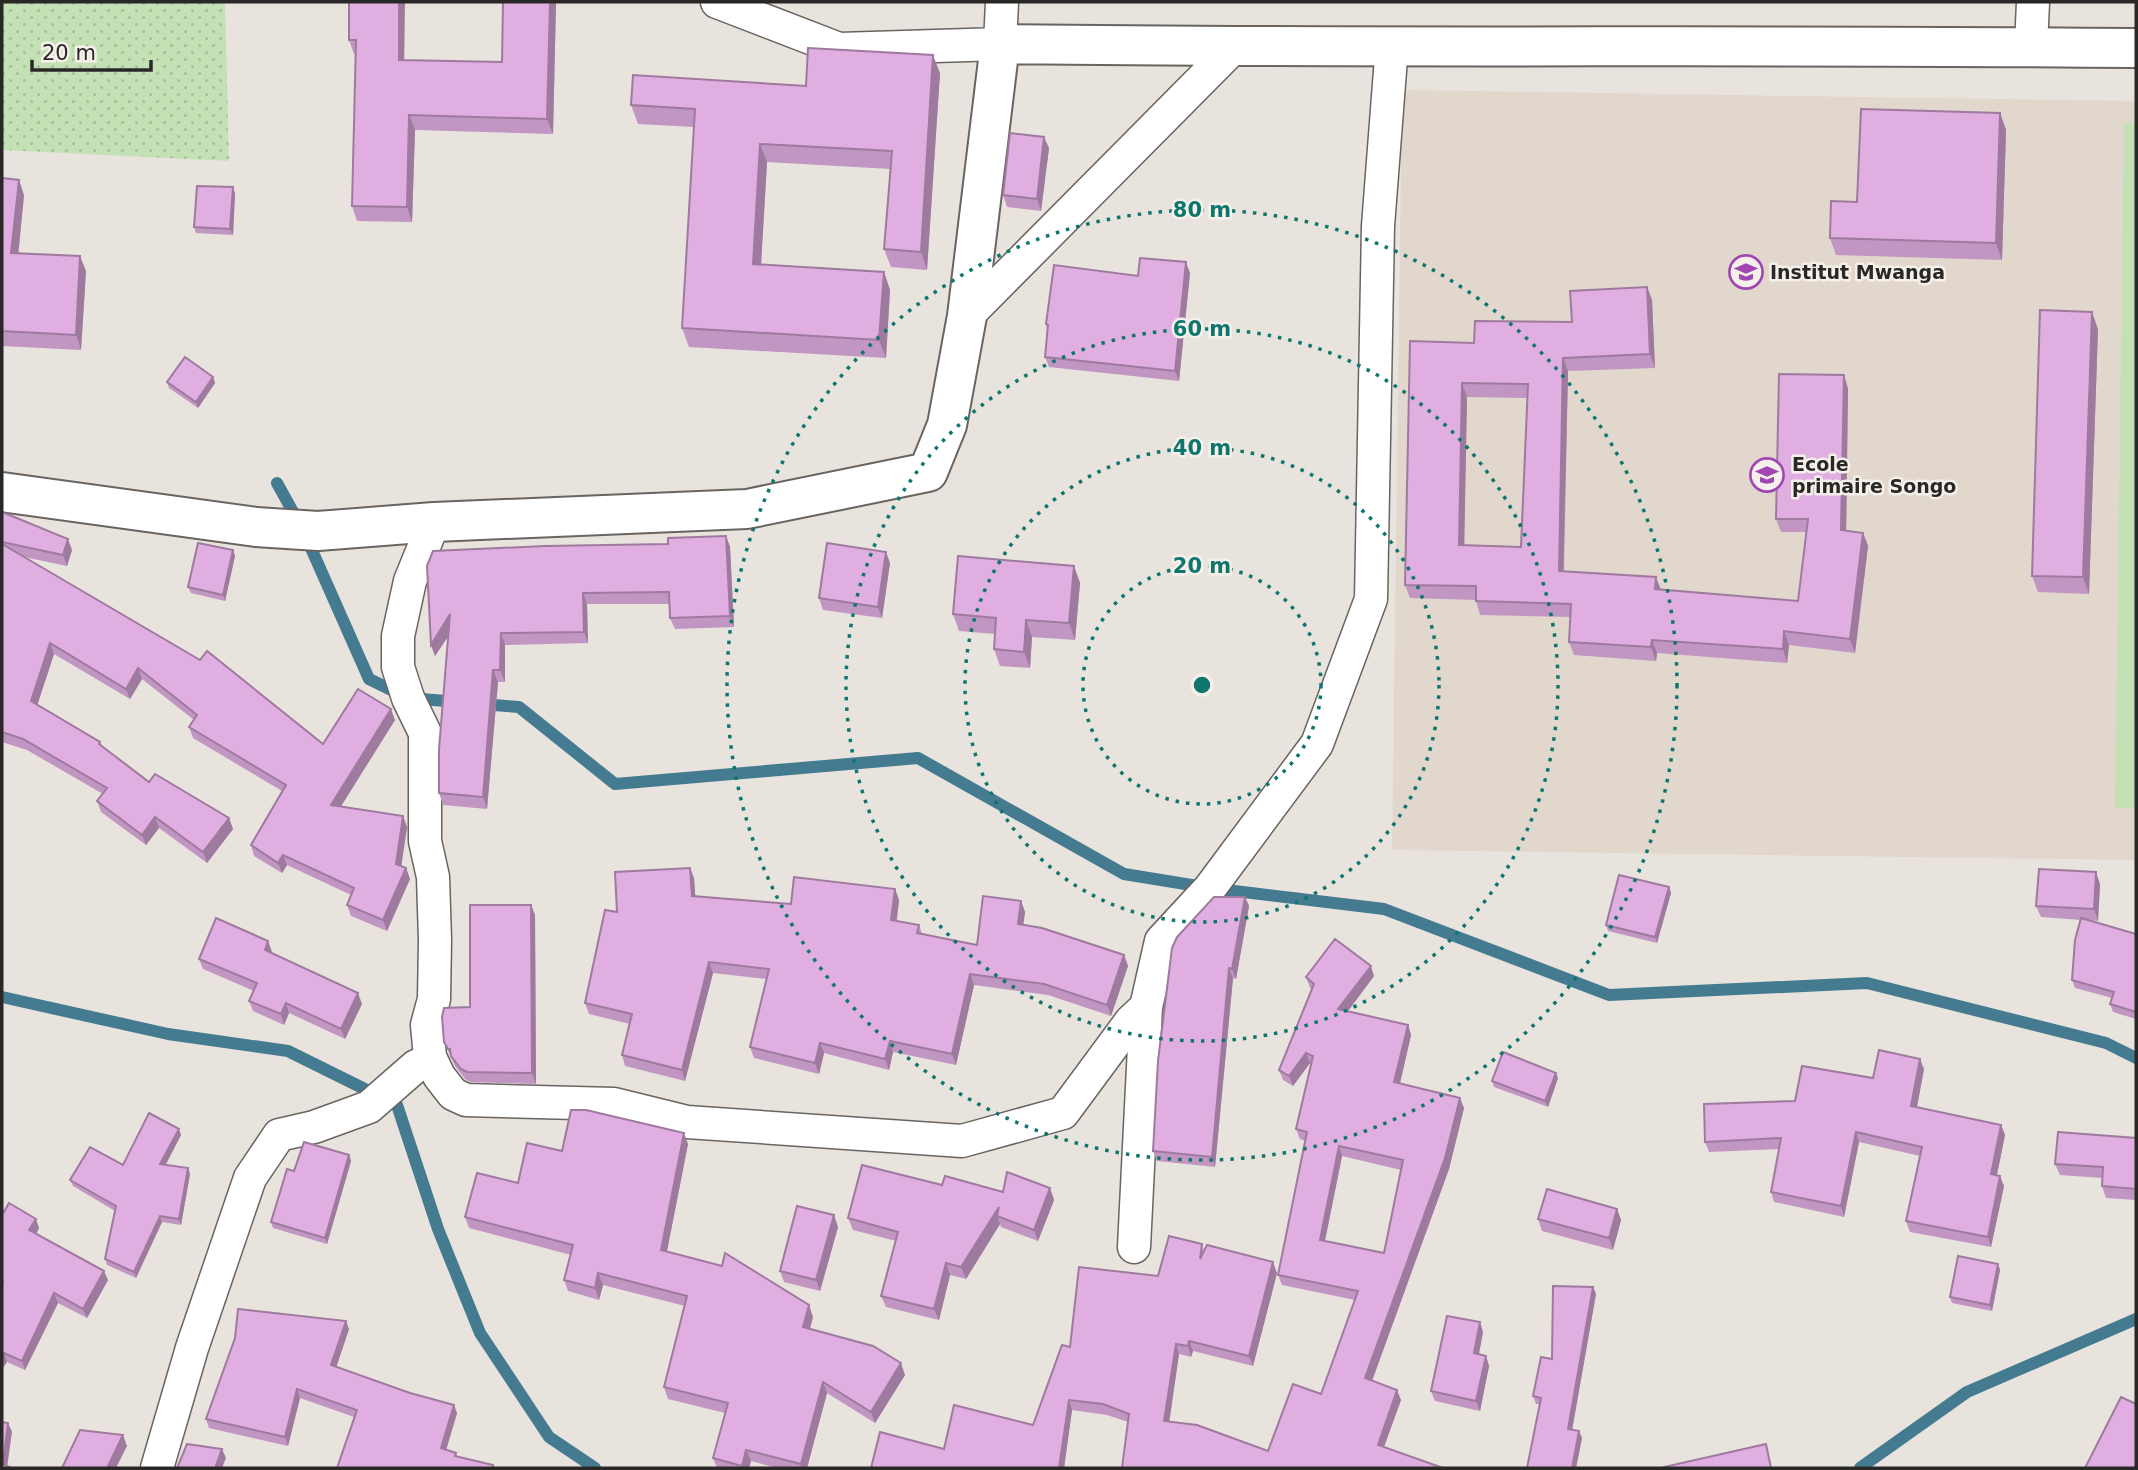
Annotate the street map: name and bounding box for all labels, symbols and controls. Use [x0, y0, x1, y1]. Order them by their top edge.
scale bar [32, 28, 150, 72]
text: 20 m [42, 41, 96, 65]
text: 80 m [1173, 198, 1231, 222]
school or university icon: Institut Mwanga [1727, 253, 1765, 291]
place label: Institut Mwanga [1770, 261, 1945, 283]
text: 60 m [1173, 317, 1231, 341]
text: 40 m [1173, 436, 1231, 460]
place label: Ecole primaire Songo [1792, 453, 1956, 497]
school or university icon: Ecole primaire Songo [1748, 456, 1786, 494]
text: 20 m [1173, 554, 1231, 578]
centre of rings [1190, 673, 1214, 697]

